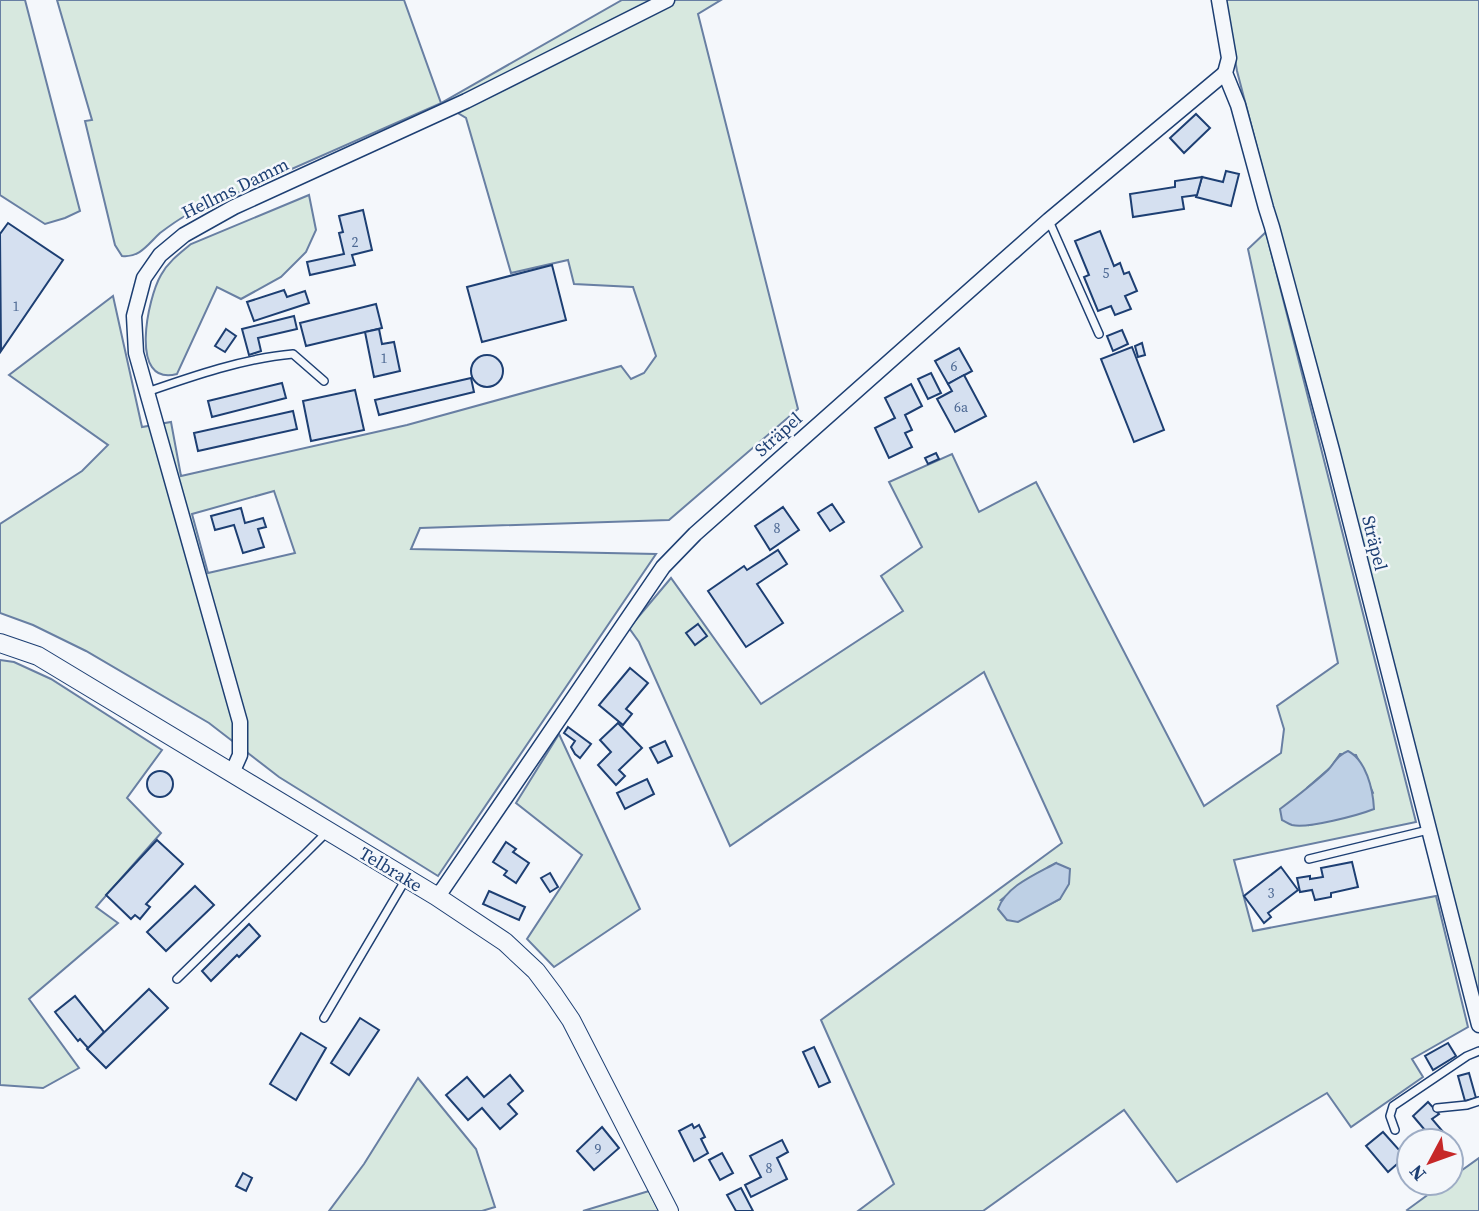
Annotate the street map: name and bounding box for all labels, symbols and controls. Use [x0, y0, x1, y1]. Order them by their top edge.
street label: Hellms Damm [177, 151, 293, 225]
house number: 2 [352, 232, 359, 252]
house number: 5 [1103, 263, 1110, 283]
house number: 1 [13, 296, 20, 316]
house number: 1 [381, 348, 388, 368]
house number: 6 [951, 356, 958, 376]
house number: 6a [954, 397, 969, 417]
street label: Sträpel [749, 406, 807, 462]
street label: Sträpel [1356, 513, 1394, 573]
house number: 8 [774, 518, 781, 538]
street label: Telbrake [355, 840, 427, 898]
house number: 3 [1268, 883, 1275, 903]
north arrow [1395, 1127, 1465, 1197]
house number: 9 [595, 1139, 602, 1159]
house number: 8 [766, 1158, 773, 1178]
text: N [1403, 1159, 1432, 1187]

